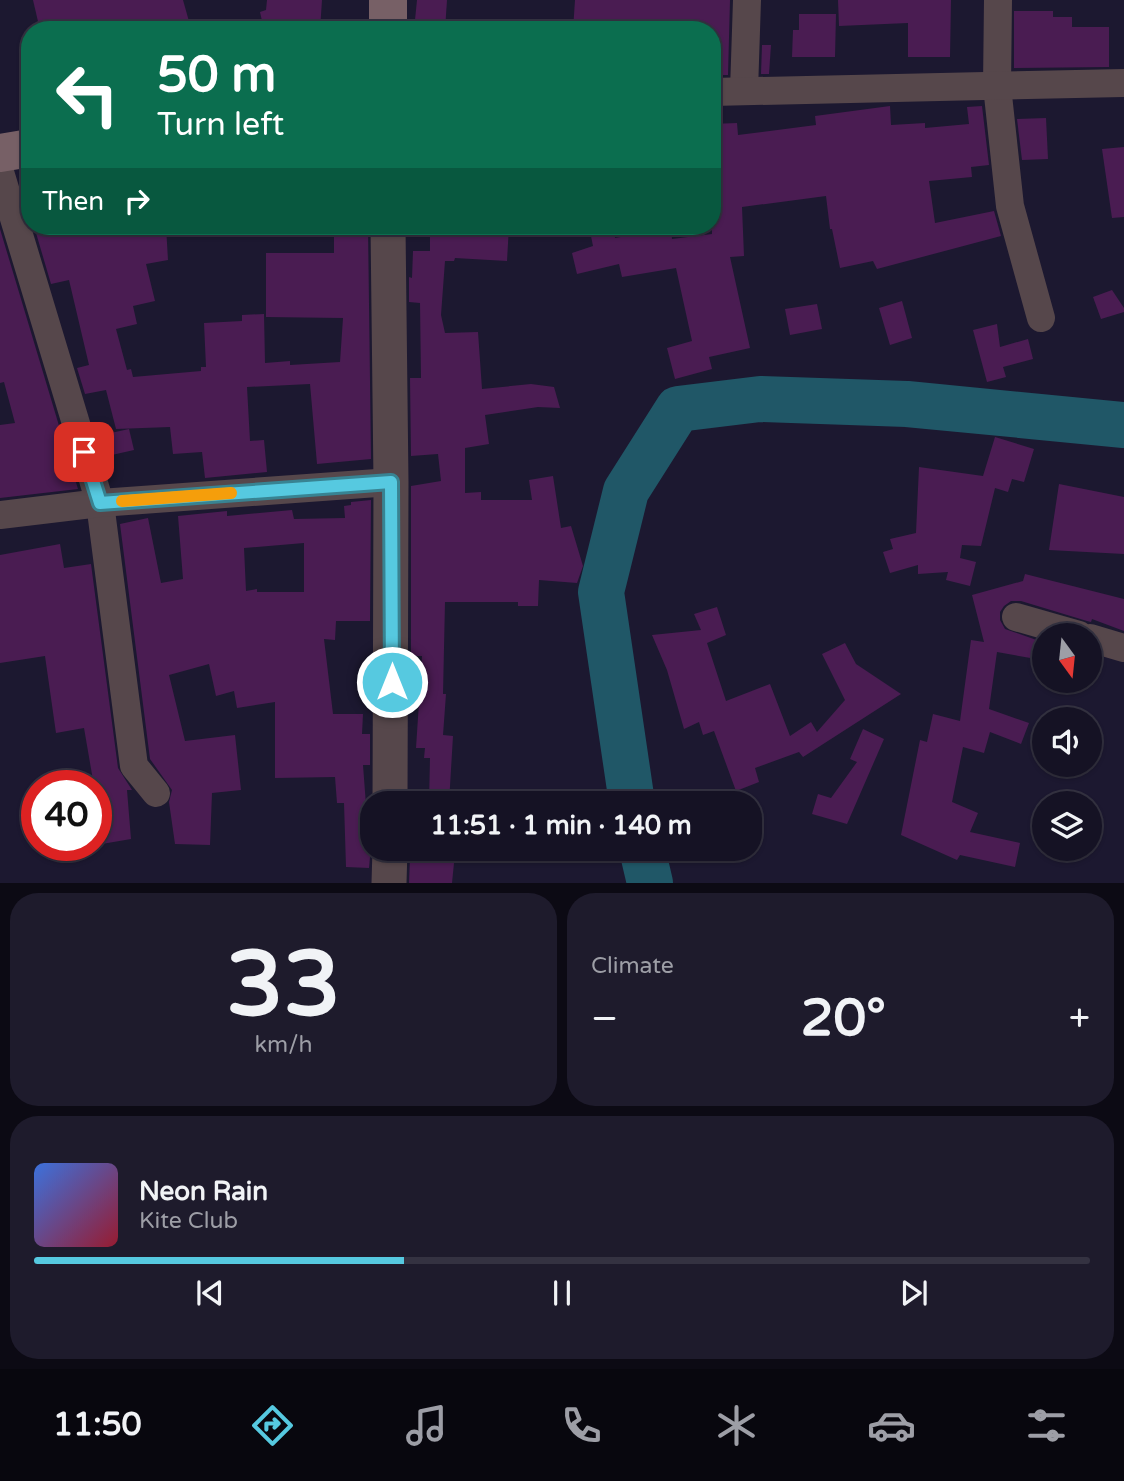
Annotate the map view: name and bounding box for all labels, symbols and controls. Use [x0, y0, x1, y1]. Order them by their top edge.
text: 50 m [157, 46, 276, 105]
icon: left [42, 49, 133, 140]
text: Turn left [157, 106, 284, 144]
icon: right [118, 182, 156, 220]
text: Then [42, 186, 104, 217]
pin [54, 422, 114, 482]
icon: arrive [65, 433, 103, 471]
north arrow [1032, 623, 1102, 693]
map controls [1032, 623, 1102, 861]
position arrow [355, 645, 429, 719]
button: sound [1032, 707, 1102, 777]
speed limit sign: 40 [21, 770, 112, 861]
button: layers [1032, 791, 1102, 861]
text: 11:51 · 1 min · 140 m [430, 810, 692, 841]
text: 33 [226, 930, 341, 1040]
text: Climate [591, 952, 674, 980]
text: 20° [801, 987, 886, 1050]
text: − [591, 996, 618, 1042]
text: + [1069, 996, 1090, 1042]
text: km/h [255, 1031, 312, 1059]
text: Neon Rain [139, 1176, 268, 1207]
text: Kite Club [139, 1207, 238, 1235]
icon: previous [191, 1274, 229, 1312]
icon: pause [543, 1274, 581, 1312]
icon: next [895, 1274, 933, 1312]
icon: directions [248, 1401, 297, 1450]
icon: music [402, 1401, 451, 1450]
icon: phone [557, 1401, 606, 1450]
icon: climate [712, 1401, 761, 1450]
icon: car [867, 1401, 916, 1450]
icon: filters [1022, 1401, 1071, 1450]
text: 11:50 [53, 1406, 142, 1444]

